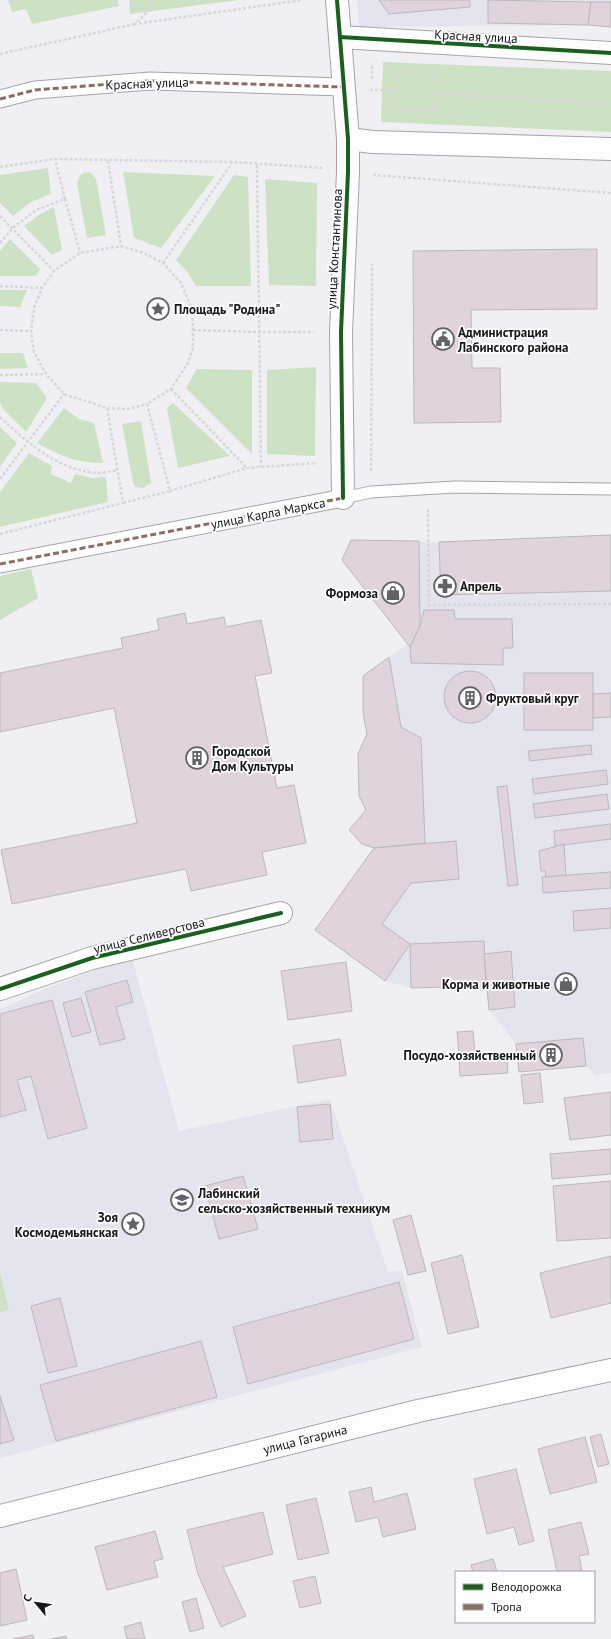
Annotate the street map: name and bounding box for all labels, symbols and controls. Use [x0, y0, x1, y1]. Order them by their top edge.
street label: Красная улица [434, 26, 518, 47]
street label: Красная улица [105, 74, 189, 93]
street label: улица Константинова [323, 188, 346, 310]
place icon: Площадь "Родина" [145, 296, 171, 322]
place label: Площадь "Родина" [174, 301, 280, 318]
place label: Администрация Лабинского района [457, 324, 568, 356]
public building icon: Администрация Лабинского района [430, 326, 456, 352]
street label: улица Карла Маркса [209, 494, 327, 533]
pharmacy icon: Апрель [432, 573, 458, 599]
place label: Апрель [460, 578, 502, 595]
shop icon: Формоза [380, 580, 406, 606]
place label: Формоза [326, 585, 378, 602]
building icon: Фруктовый круг [457, 685, 483, 711]
place label: Фруктовый круг [486, 690, 579, 707]
place label: Городской Дом Культуры [212, 743, 294, 775]
building icon: Городской Дом Культуры [184, 745, 210, 771]
street label: улица Селиверстова [92, 913, 207, 958]
shop icon: Корма и животные [553, 971, 579, 997]
place label: Корма и животные [442, 976, 550, 993]
building icon: Посудо-хозяйственный [538, 1042, 564, 1068]
place label: Посудо-хозяйственный [403, 1047, 536, 1064]
place label: Лабинский сельско-хозяйственный техникум [197, 1185, 390, 1217]
school or university icon: Лабинский сельско-хозяйственный техникум [169, 1187, 195, 1213]
place label: Зоя Космодемьянская [15, 1209, 118, 1241]
place icon: Зоя Космодемьянская [120, 1211, 146, 1237]
street label: улица Гагарина [261, 1421, 349, 1458]
legend [455, 1571, 595, 1623]
text: Велодорожка [491, 1579, 562, 1594]
north arrow [16, 1583, 56, 1623]
text: С [20, 1592, 35, 1604]
text: Тропа [491, 1599, 522, 1614]

